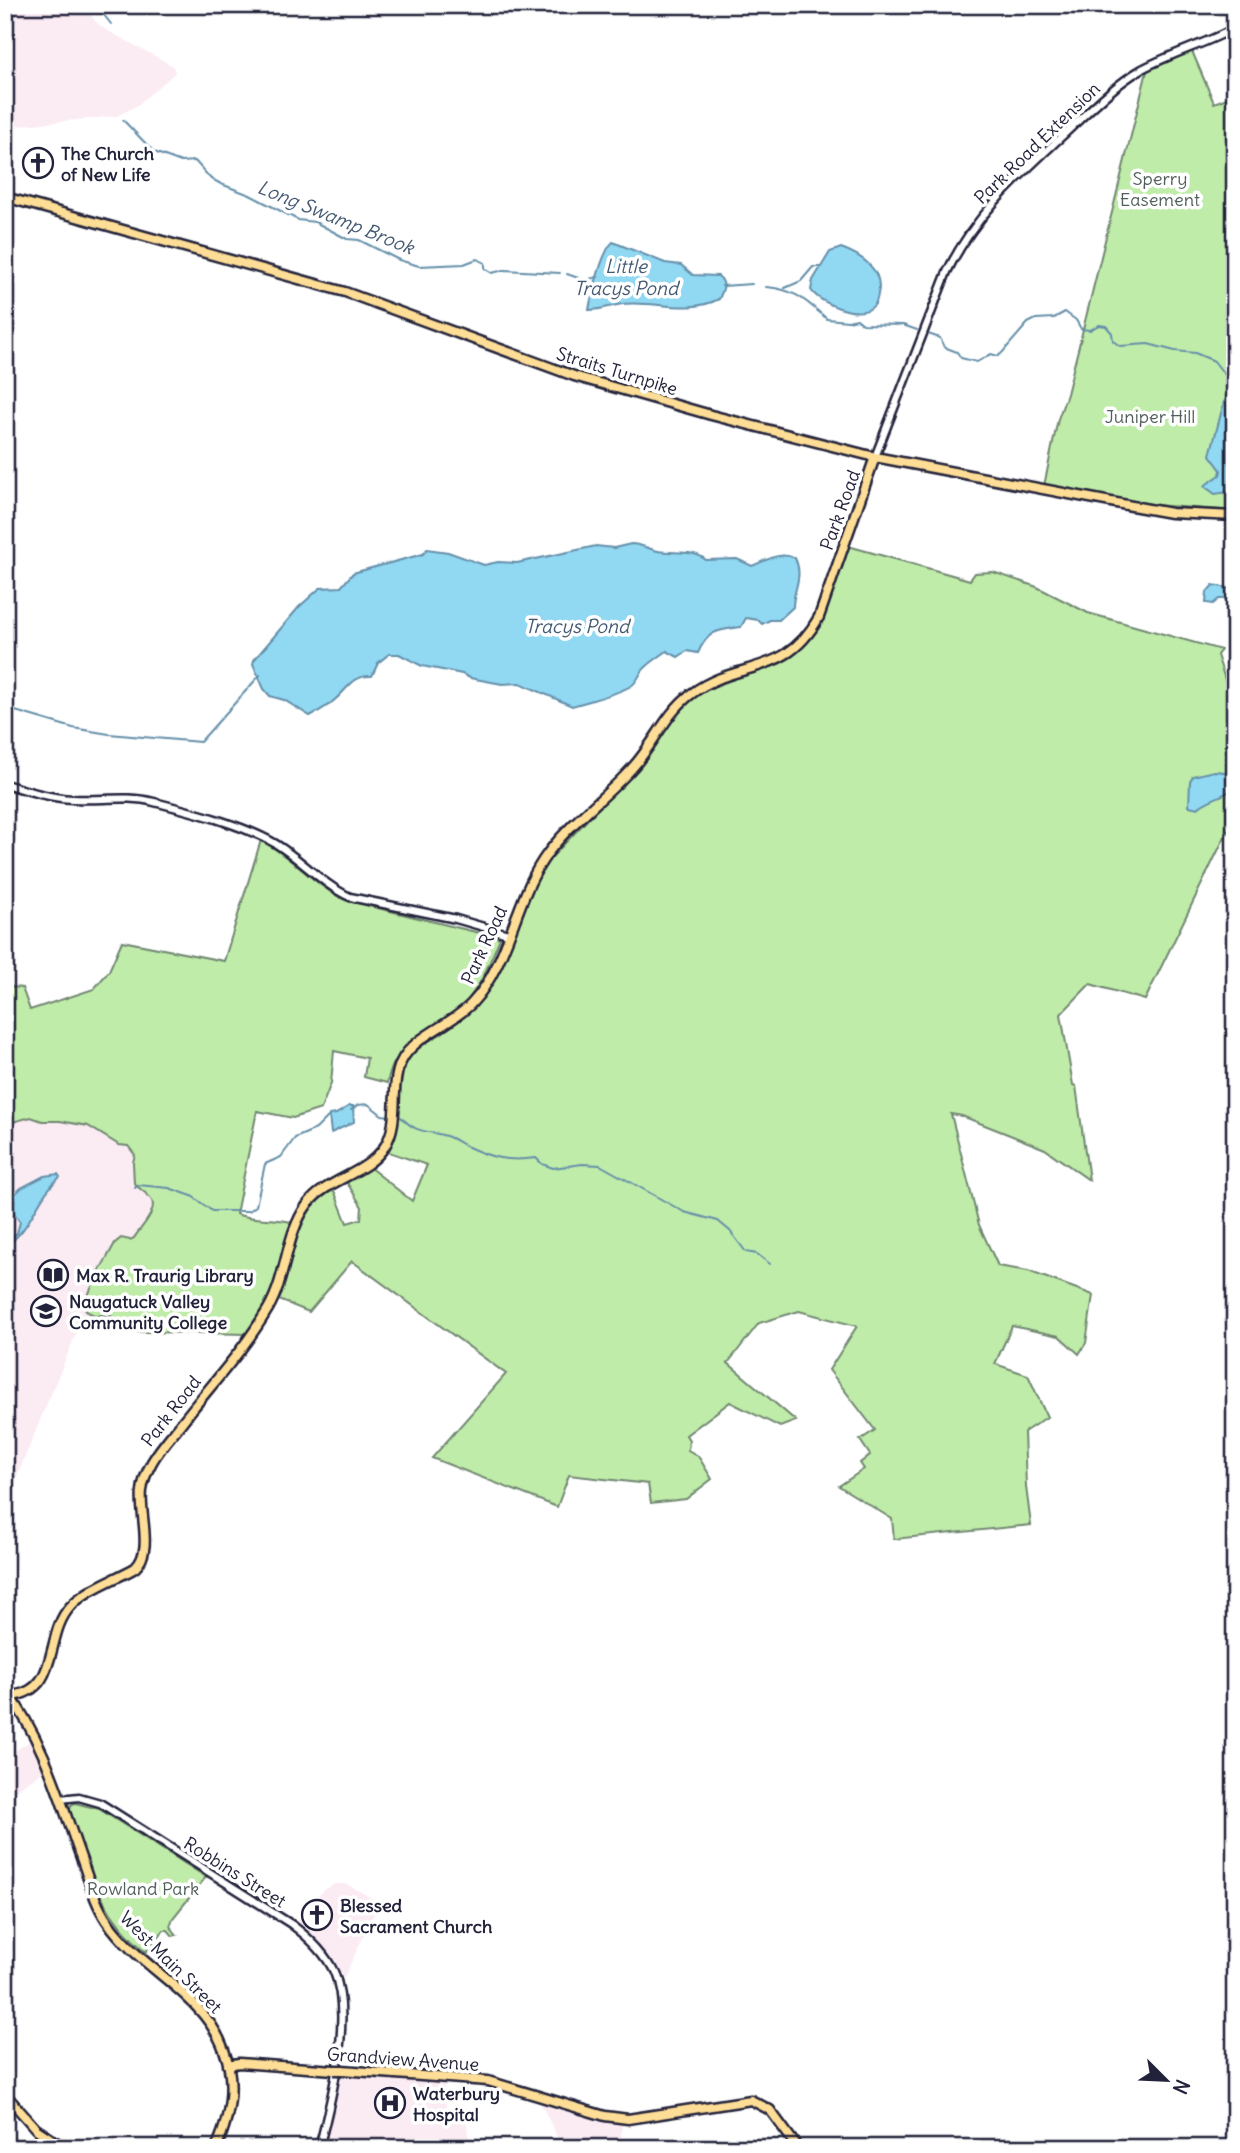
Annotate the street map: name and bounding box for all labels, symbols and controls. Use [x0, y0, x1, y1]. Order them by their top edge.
street label: Park Road Extension [969, 77, 1105, 209]
place label: The Church of New Life [61, 142, 155, 186]
church icon: The Church of New Life [21, 146, 55, 180]
park label: Sperry Easement [1120, 167, 1200, 211]
water label: Long Swamp Brook [254, 175, 419, 260]
water label: Little Tracys Pond [574, 254, 681, 300]
street label: Straits Turnpike [554, 342, 680, 400]
park label: Juniper Hill [1105, 405, 1195, 428]
street label: Park Road [815, 466, 865, 553]
water label: Tracys Pond [525, 614, 632, 638]
street label: Park Road [456, 902, 512, 988]
library icon: Max R. Traurig Library [36, 1258, 70, 1292]
place label: Max R. Traurig Library [76, 1264, 254, 1287]
place label: Naugatuck Valley Community College [69, 1290, 227, 1334]
school or university icon: Naugatuck Valley Community College [29, 1294, 63, 1328]
street label: Park Road [136, 1371, 206, 1451]
street label: Robbins Street [180, 1831, 290, 1913]
park label: Rowland Park [87, 1877, 199, 1900]
place label: Blessed Sacrament Church [340, 1894, 493, 1938]
church icon: Blessed Sacrament Church [300, 1898, 334, 1932]
street label: West Main Street [115, 1906, 227, 2018]
street label: Grandview Avenue [326, 2042, 480, 2076]
north arrow [1132, 2044, 1202, 2114]
text: N [1168, 2076, 1195, 2098]
place label: Waterbury Hospital [413, 2082, 500, 2126]
hospital icon: Waterbury Hospital [373, 2086, 407, 2120]

